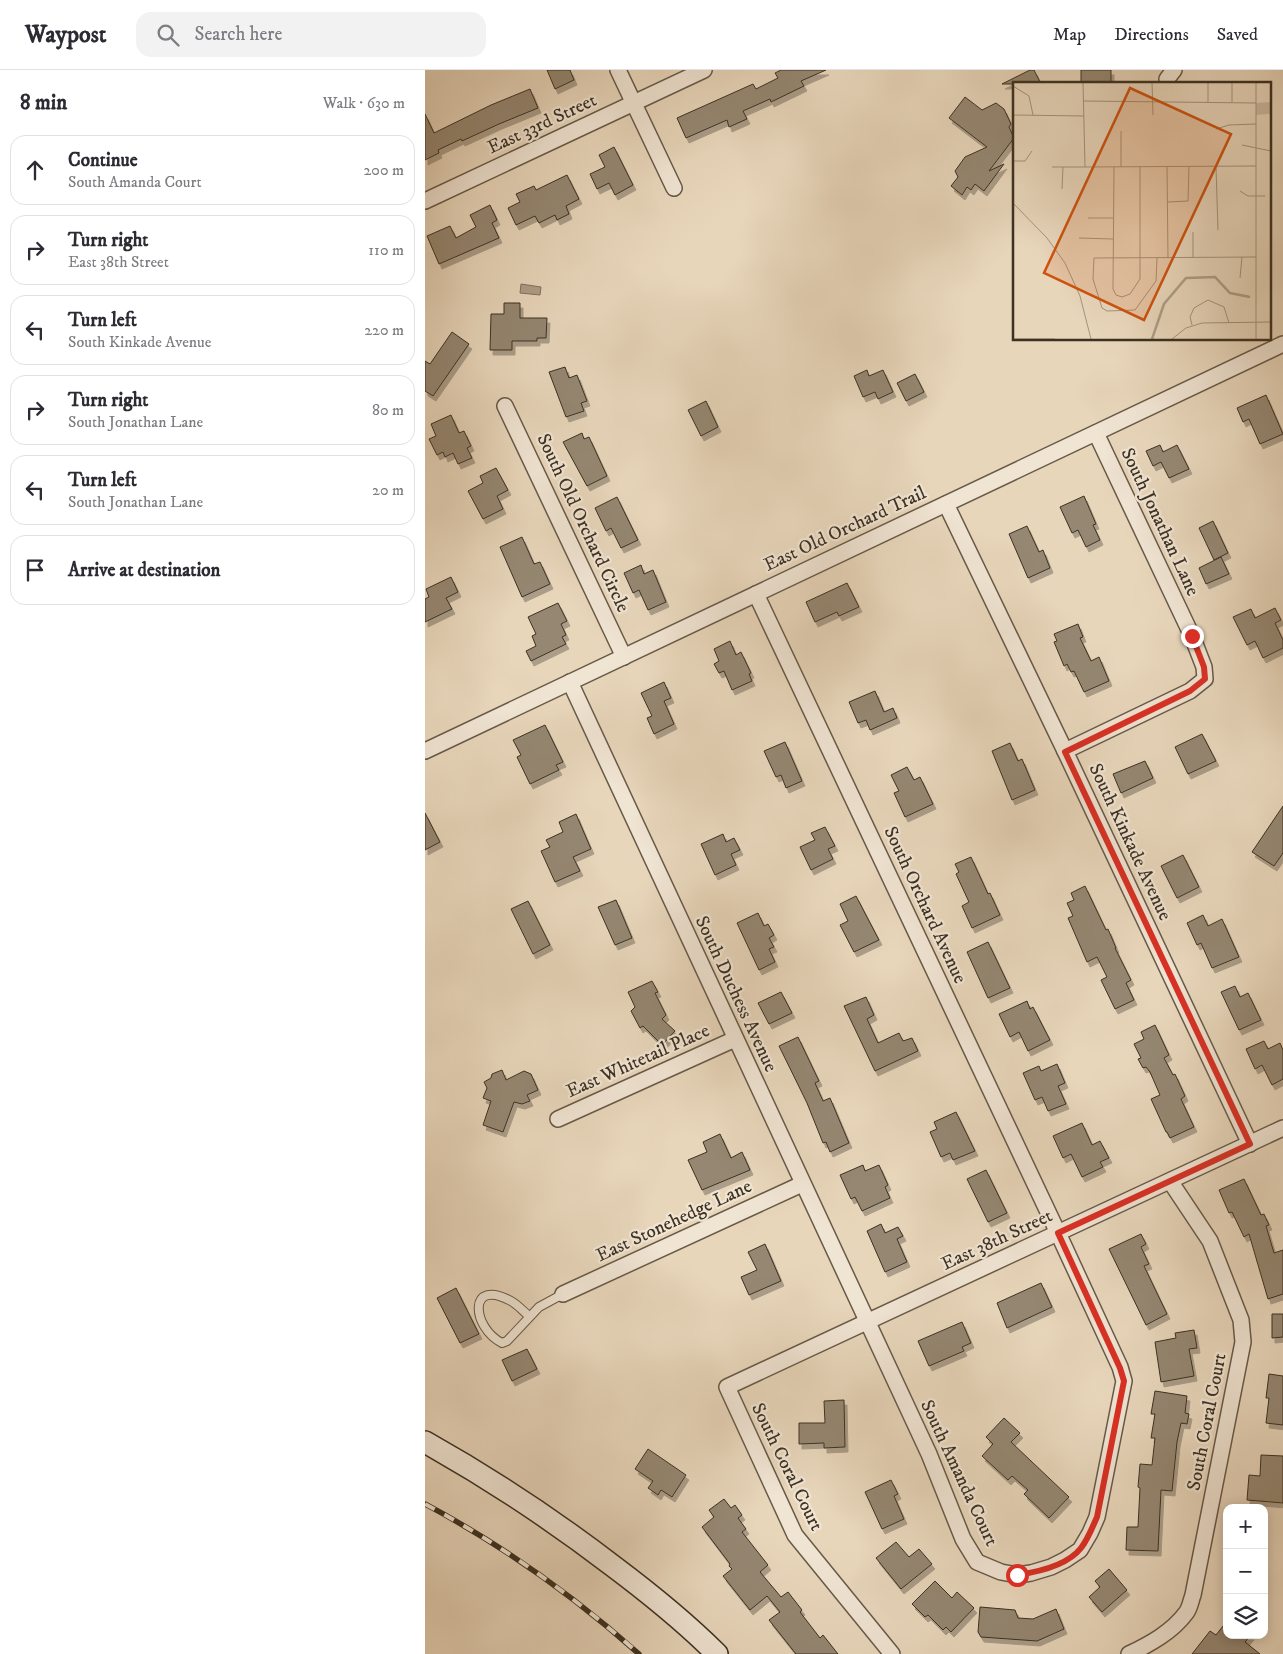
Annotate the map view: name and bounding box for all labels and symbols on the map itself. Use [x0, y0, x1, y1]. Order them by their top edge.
inset map [1013, 82, 1271, 340]
street label: East 33rd Street [484, 89, 600, 159]
street label: South Old Orchard Circle [531, 430, 635, 616]
street label: South Jonathan Lane [1116, 444, 1204, 600]
street label: East Old Orchard Trail [760, 481, 930, 577]
route end [1181, 625, 1204, 648]
street label: South Kinkade Avenue [1084, 760, 1176, 924]
street label: South Orchard Avenue [879, 823, 972, 987]
street label: South Duchess Avenue [690, 912, 782, 1076]
street label: East Whitetail Place [563, 1019, 713, 1103]
street label: East Stonehedge Lane [593, 1175, 756, 1267]
street label: East 38th Street [938, 1204, 1056, 1276]
street label: South Coral Court [1182, 1351, 1232, 1493]
street label: South Amanda Court [915, 1396, 1003, 1550]
street label: South Coral Court [746, 1399, 828, 1535]
route start [1006, 1564, 1029, 1587]

